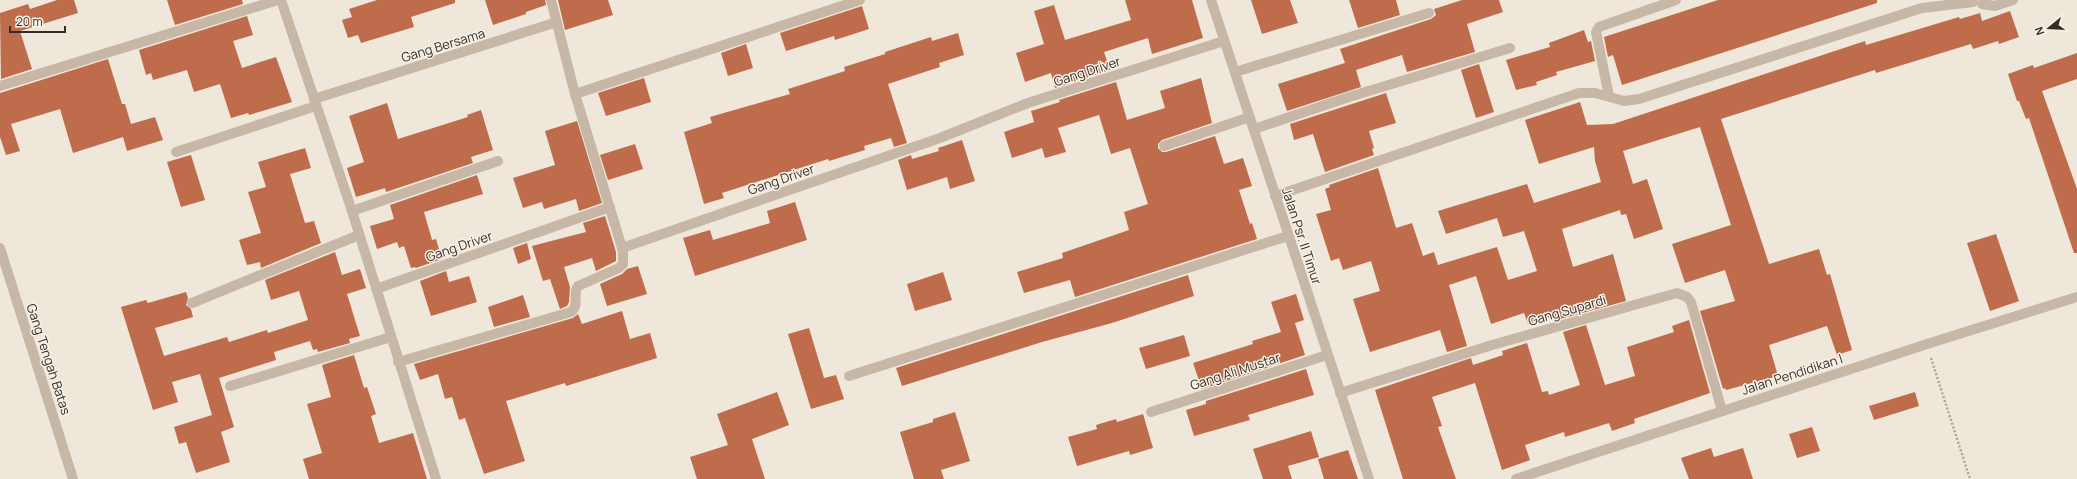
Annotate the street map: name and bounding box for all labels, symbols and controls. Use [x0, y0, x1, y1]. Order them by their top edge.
scale bar [10, 8, 65, 34]
north arrow [2029, 8, 2069, 48]
text: 20 m [16, 13, 43, 30]
street label: Gang Bersama [399, 24, 487, 66]
text: N [2031, 25, 2047, 37]
street label: Gang Driver [1051, 52, 1123, 90]
street label: Gang Driver [745, 159, 817, 199]
street label: Jalan Psr. II Timur [1278, 185, 1326, 287]
street label: Gang Driver [423, 226, 495, 266]
street label: Gang Supardi [1526, 290, 1608, 330]
street label: Gang Tengah Batas [23, 301, 76, 417]
street label: Gang Ali Mustar [1188, 348, 1283, 394]
street label: Jalan Pendidikan I [1739, 349, 1845, 399]

